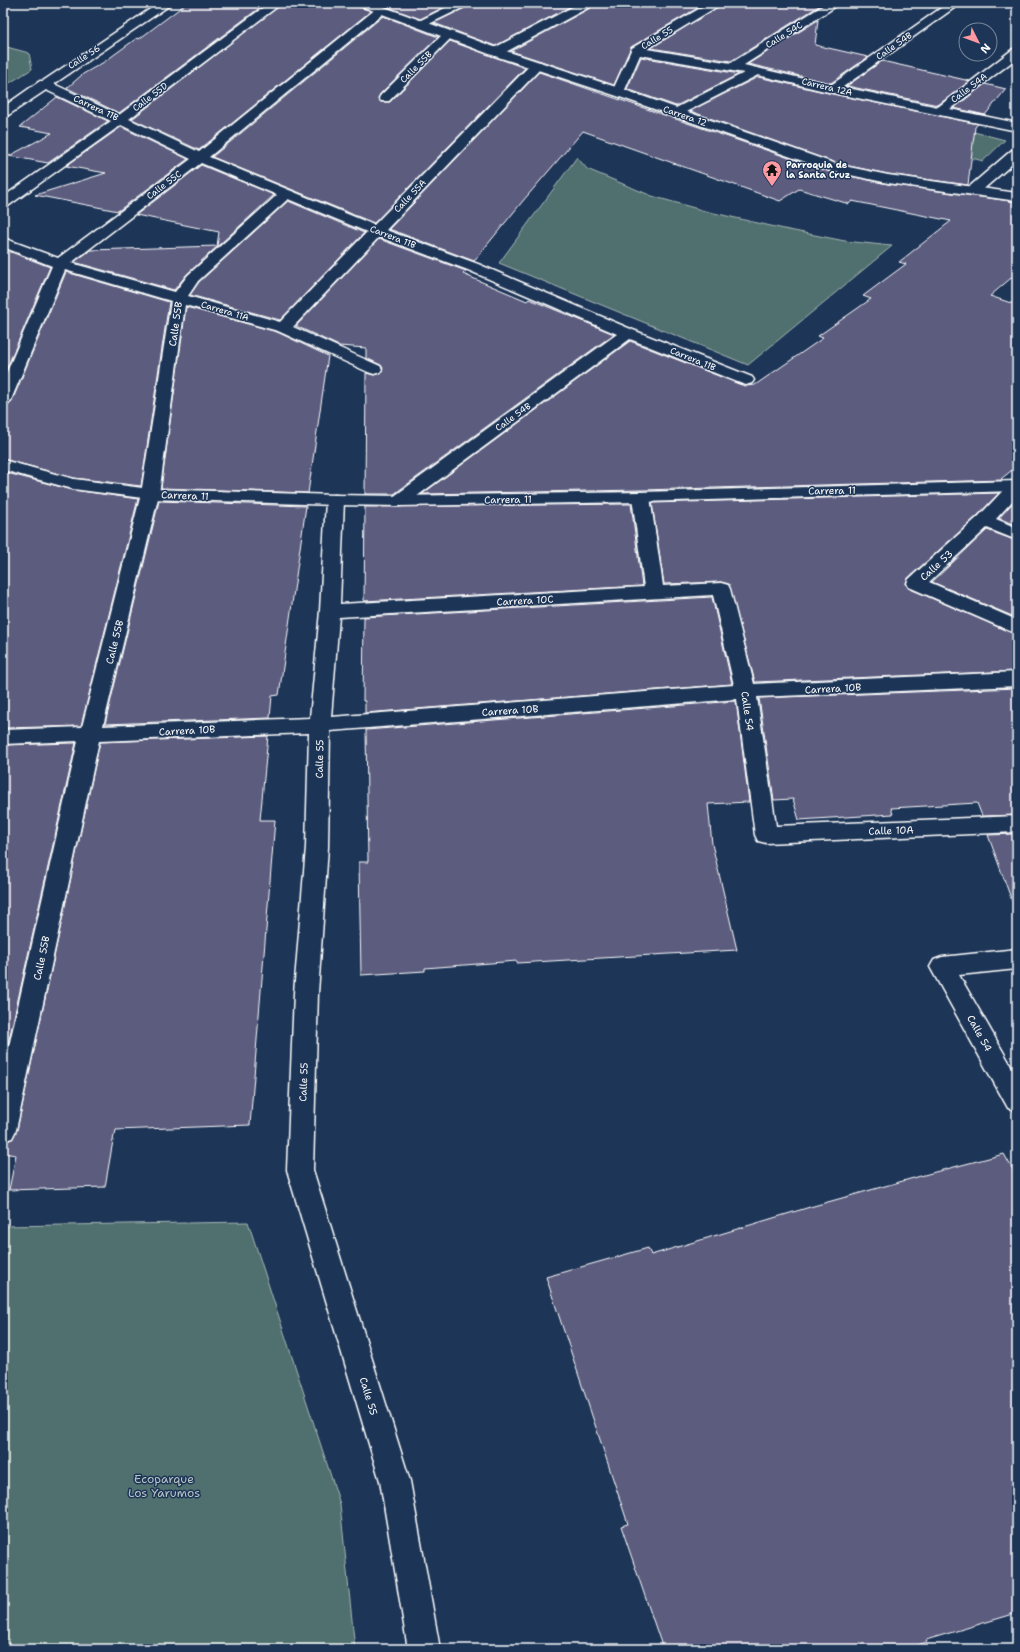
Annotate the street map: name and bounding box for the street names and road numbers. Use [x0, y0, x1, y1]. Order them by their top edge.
street label: Calle 54C [763, 19, 805, 51]
street label: Calle 55 [639, 24, 675, 52]
street label: Calle 54B [874, 29, 914, 63]
street label: Calle 56 [66, 42, 102, 72]
street label: Calle 55B [397, 48, 435, 86]
street label: Calle 54A [948, 70, 990, 106]
street label: Carrera 12A [801, 75, 854, 99]
street label: Calle 55D [130, 80, 170, 114]
street label: Carrera 11B [72, 92, 120, 124]
street label: Carrera 12 [662, 103, 708, 129]
street label: Calle 55C [144, 168, 184, 202]
street label: Calle 55A [391, 176, 429, 215]
street label: Carrera 11B [368, 223, 418, 251]
street label: Carrera 11A [200, 298, 251, 324]
street label: Calle 55B [166, 301, 185, 347]
street label: Carrera 11B [668, 344, 718, 374]
street label: Calle 54B [493, 400, 533, 434]
street label: Carrera 11 [808, 484, 856, 497]
street label: Carrera 11 [161, 488, 209, 503]
street label: Carrera 11 [484, 493, 532, 506]
street label: Calle 53 [917, 547, 955, 584]
street label: Carrera 10C [496, 593, 554, 608]
street label: Calle 55B [103, 619, 126, 666]
street label: Carrera 10B [804, 681, 862, 696]
street label: Calle 54 [738, 690, 757, 732]
street label: Carrera 10B [481, 702, 539, 719]
street label: Carrera 10B [158, 723, 216, 738]
street label: Calle 55 [313, 739, 326, 779]
street label: Calle 10A [868, 823, 914, 838]
street label: Calle 55B [30, 935, 53, 981]
street label: Calle 54 [964, 1013, 995, 1054]
street label: Calle 55 [296, 1062, 311, 1102]
street label: Calle 55 [357, 1376, 380, 1417]

